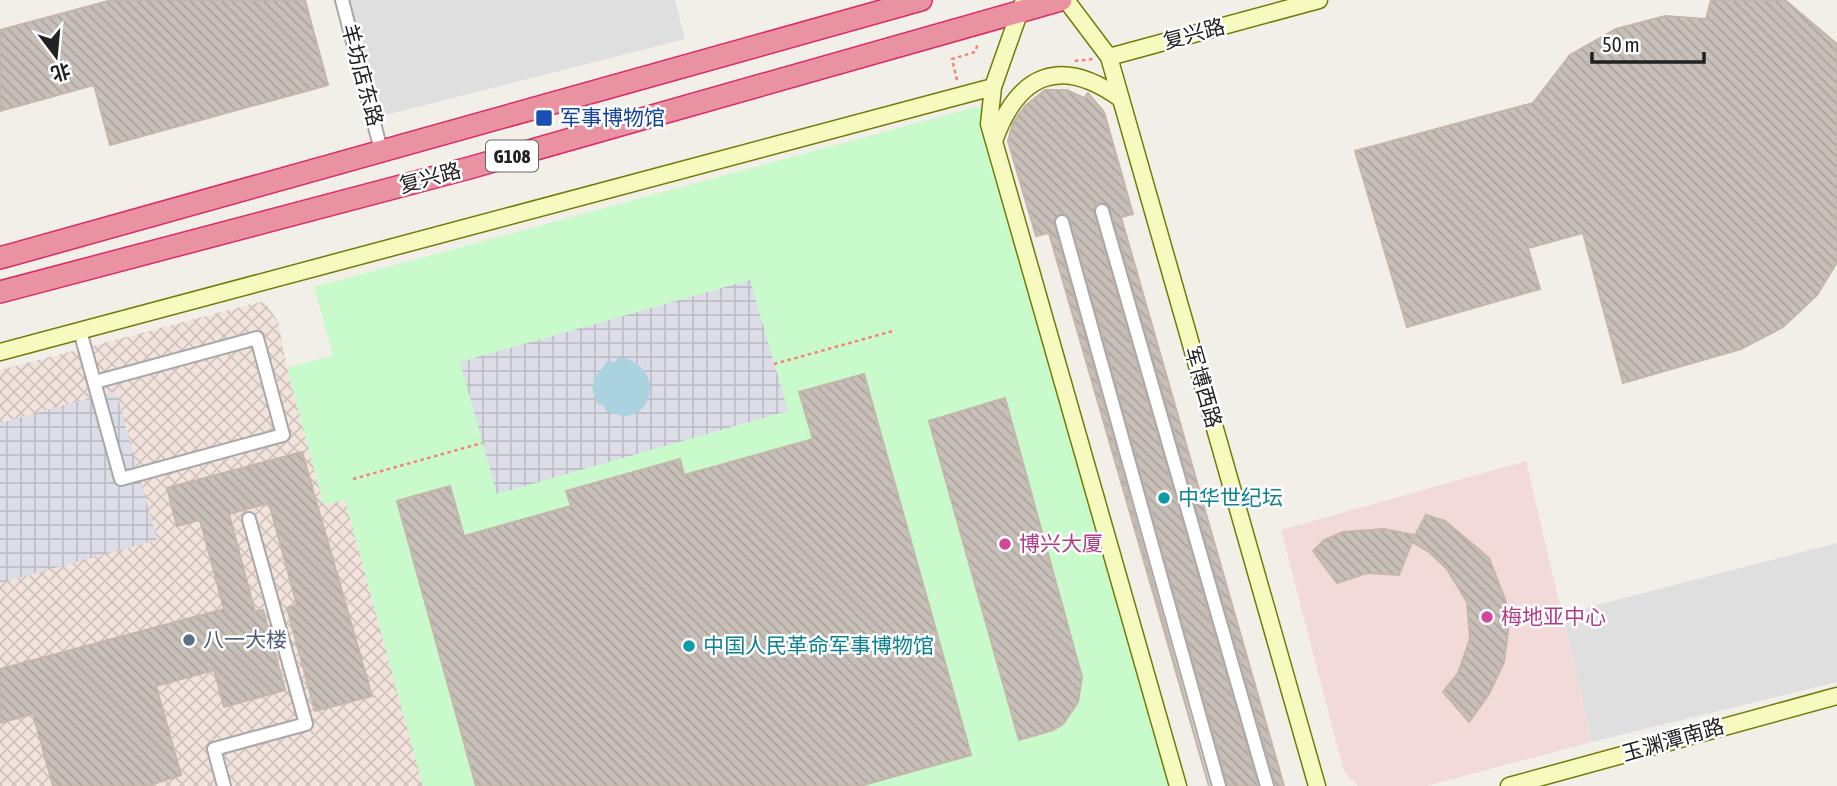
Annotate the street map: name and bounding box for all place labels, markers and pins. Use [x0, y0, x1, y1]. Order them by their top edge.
place label: 军事博物馆 [560, 105, 665, 129]
marker: 军事博物馆 [534, 108, 554, 128]
place label: 中华世纪坛 [1178, 485, 1283, 509]
marker: 中华世纪坛 [1156, 490, 1172, 506]
place label: 博兴大厦 [1019, 531, 1103, 555]
marker: 博兴大厦 [997, 536, 1013, 552]
place label: 梅地亚中心 [1501, 604, 1606, 628]
marker: 梅地亚中心 [1479, 609, 1495, 625]
place label: 八一大楼 [203, 627, 287, 651]
marker: 八一大楼 [181, 632, 197, 648]
place label: 中国人民革命军事博物馆 [703, 633, 934, 657]
marker: 中国人民革命军事博物馆 [681, 638, 697, 654]

